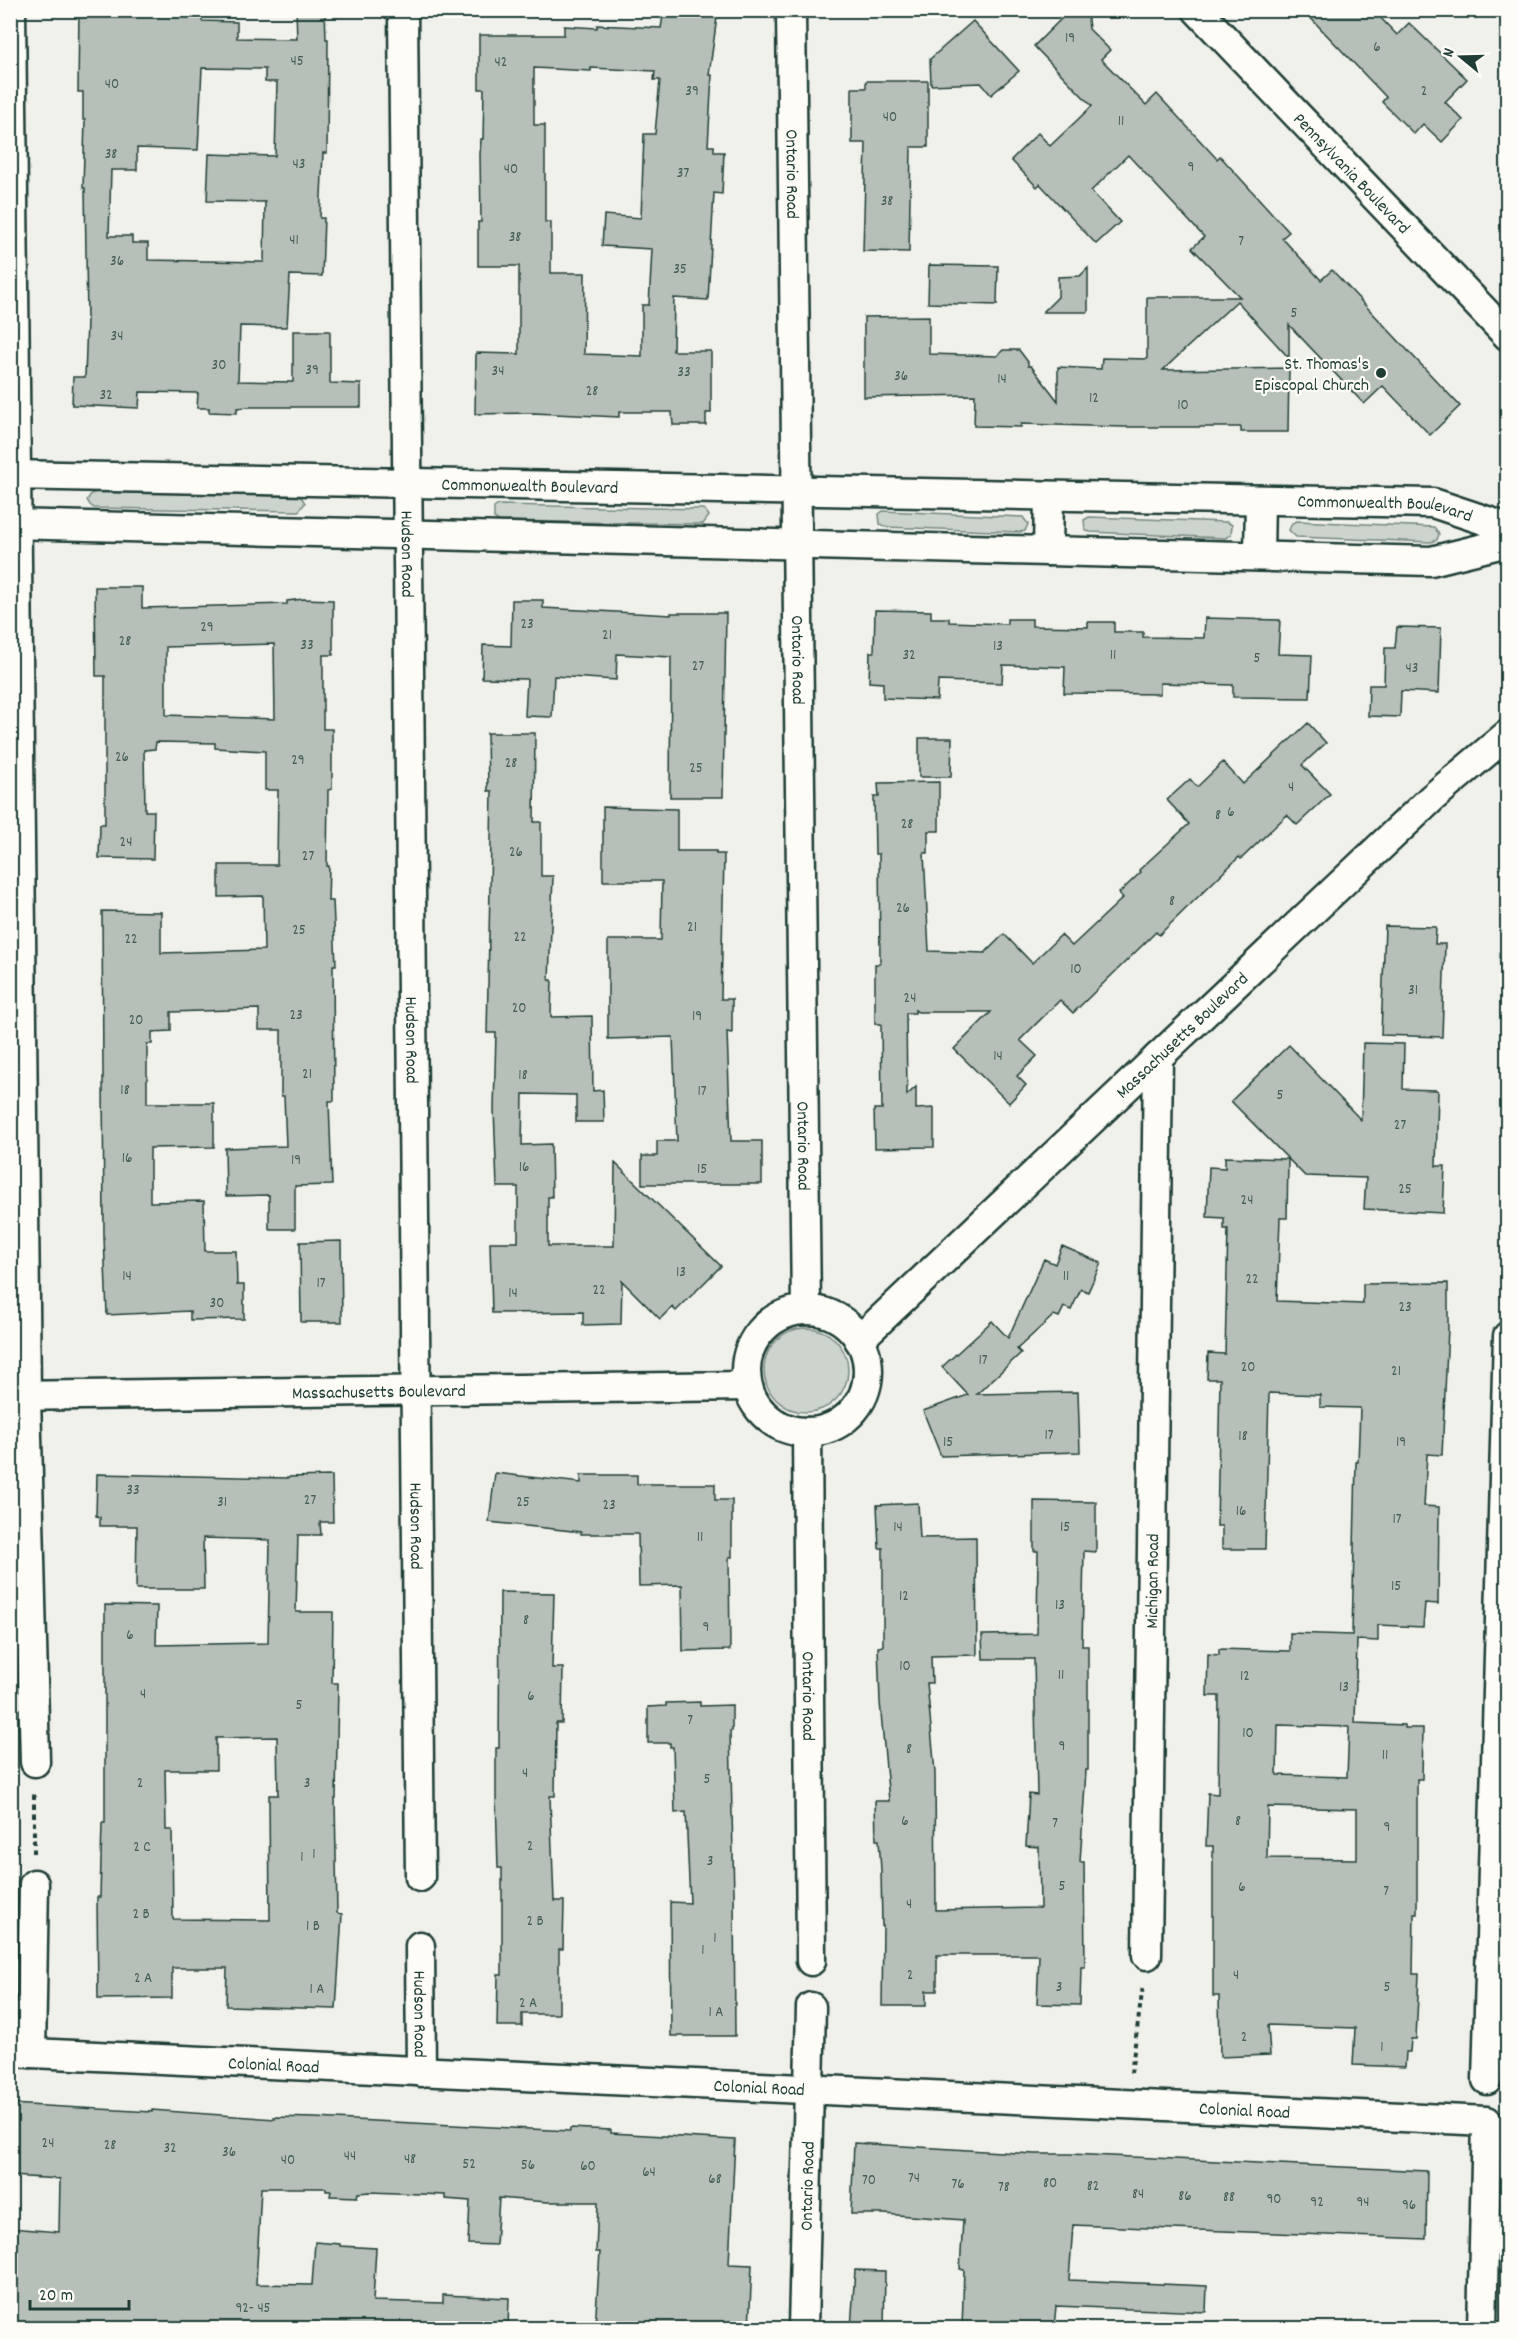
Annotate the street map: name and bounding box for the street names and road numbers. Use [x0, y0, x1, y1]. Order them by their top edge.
street label: Pennsylvania Boulevard [1286, 108, 1415, 241]
street label: Ontario Road [777, 129, 803, 219]
street label: Commonwealth Boulevard [441, 473, 619, 502]
street label: Commonwealth Boulevard [1297, 490, 1475, 530]
street label: Hudson Road [393, 510, 418, 598]
street label: Ontario Road [783, 615, 809, 705]
street label: Massachusetts Boulevard [1111, 968, 1255, 1106]
street label: Hudson Road [397, 996, 423, 1084]
street label: Ontario Road [789, 1101, 815, 1191]
street label: Massachusetts Boulevard [292, 1380, 466, 1407]
street label: Hudson Road [401, 1482, 427, 1570]
street label: Michigan Road [1141, 1533, 1167, 1629]
street label: Ontario Road [794, 1651, 819, 1741]
street label: Hudson Road [405, 1970, 431, 2058]
street label: Colonial Road [227, 2052, 320, 2081]
street label: Colonial Road [713, 2075, 805, 2104]
street label: Colonial Road [1198, 2098, 1291, 2127]
street label: Ontario Road [795, 2141, 823, 2231]

